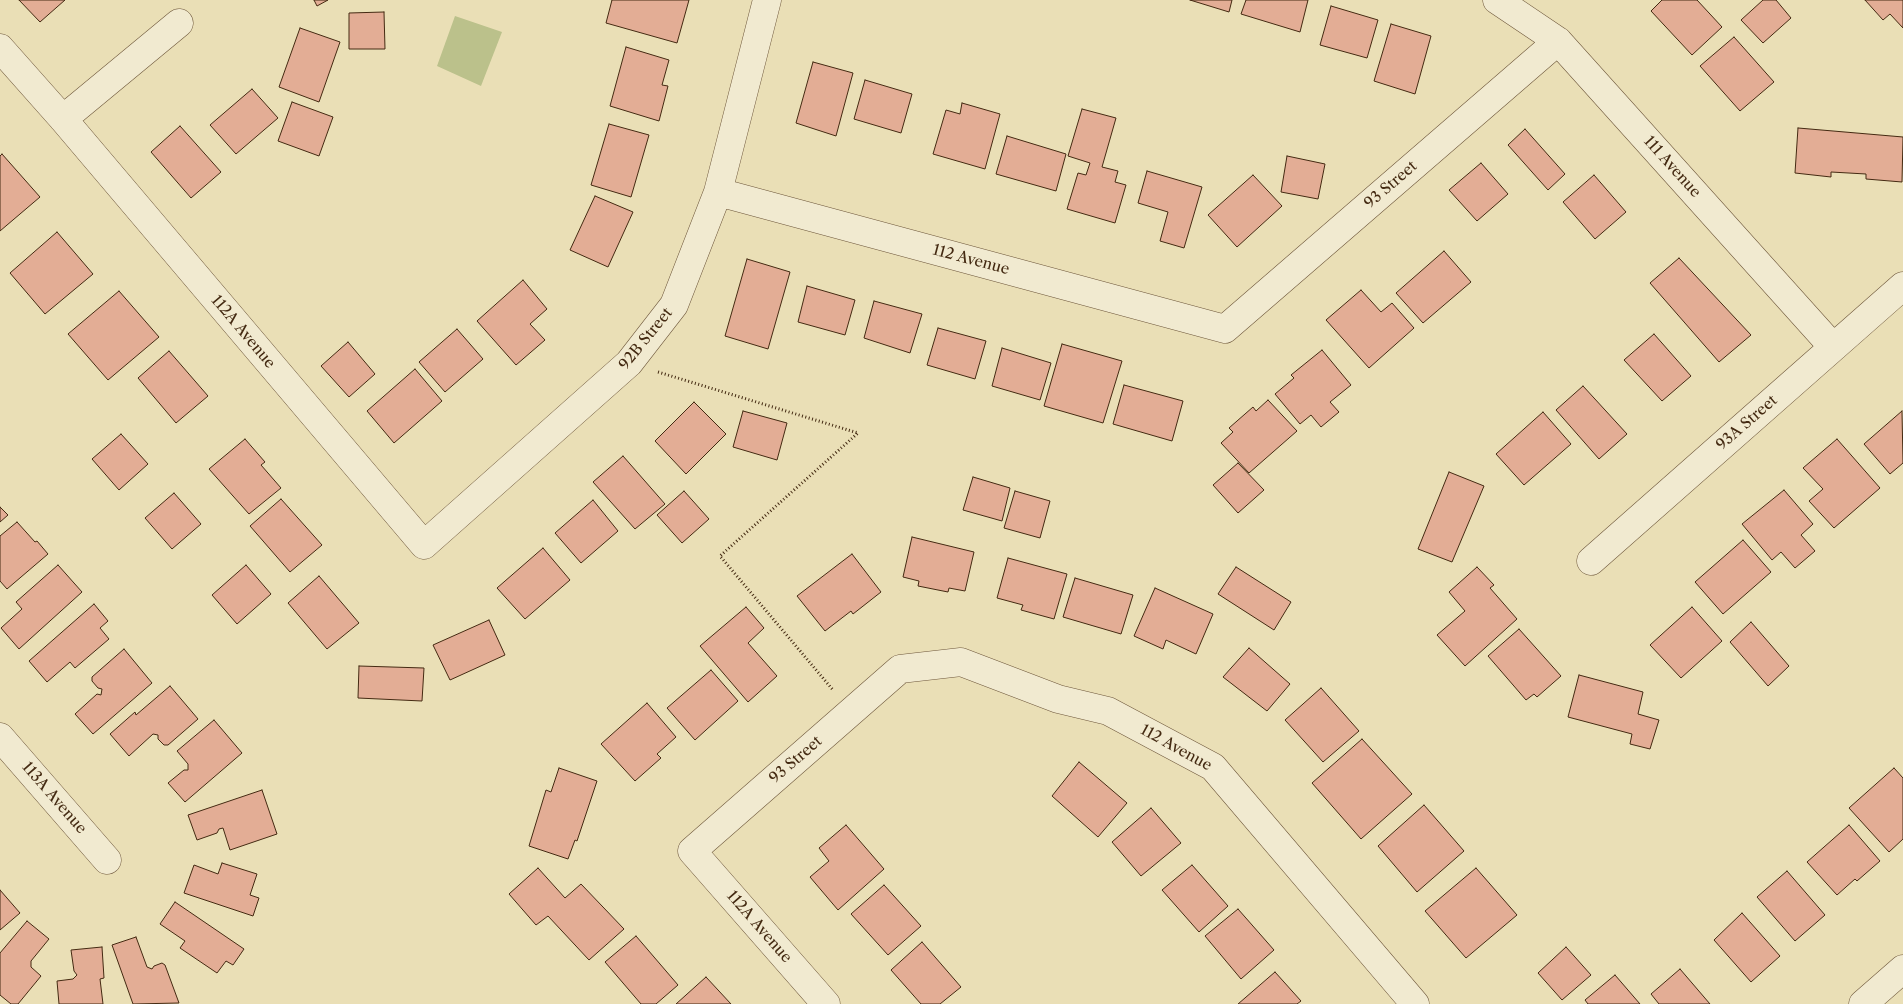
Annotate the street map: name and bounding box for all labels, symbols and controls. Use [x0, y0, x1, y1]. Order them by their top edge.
street label: 111 Avenue [1640, 133, 1704, 201]
street label: 93 Street [1361, 157, 1421, 213]
street label: 112 Avenue [931, 241, 1011, 279]
street label: 112A Avenue [207, 292, 279, 372]
street label: 92B Street [616, 304, 676, 374]
street label: 93A Street [1713, 392, 1781, 454]
street label: 112 Avenue [1137, 721, 1215, 775]
street label: 93 Street [766, 732, 826, 788]
street label: 113A Avenue [18, 758, 90, 838]
street label: 112A Avenue [723, 887, 795, 967]

